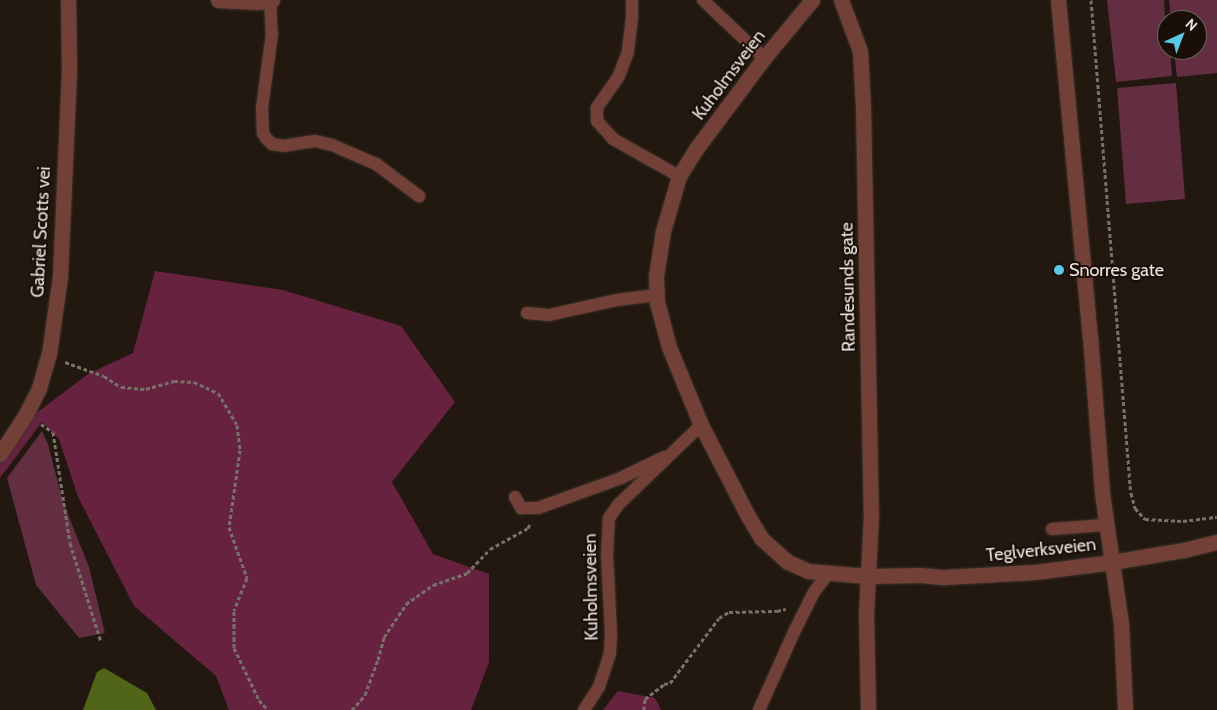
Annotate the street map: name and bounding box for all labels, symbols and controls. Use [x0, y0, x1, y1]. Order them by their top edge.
north arrow [1157, 10, 1207, 60]
text: N [1182, 15, 1201, 35]
street label: Kuholmsveien [688, 26, 770, 124]
street label: Gabriel Scotts vei [27, 166, 55, 298]
street label: Randesunds gate [836, 222, 860, 352]
place label: Snorres gate [1069, 259, 1164, 281]
marker: Snorres gate [1053, 264, 1065, 276]
street label: Kuholmsveien [579, 533, 603, 641]
street label: Teglverksveien [985, 533, 1097, 567]

